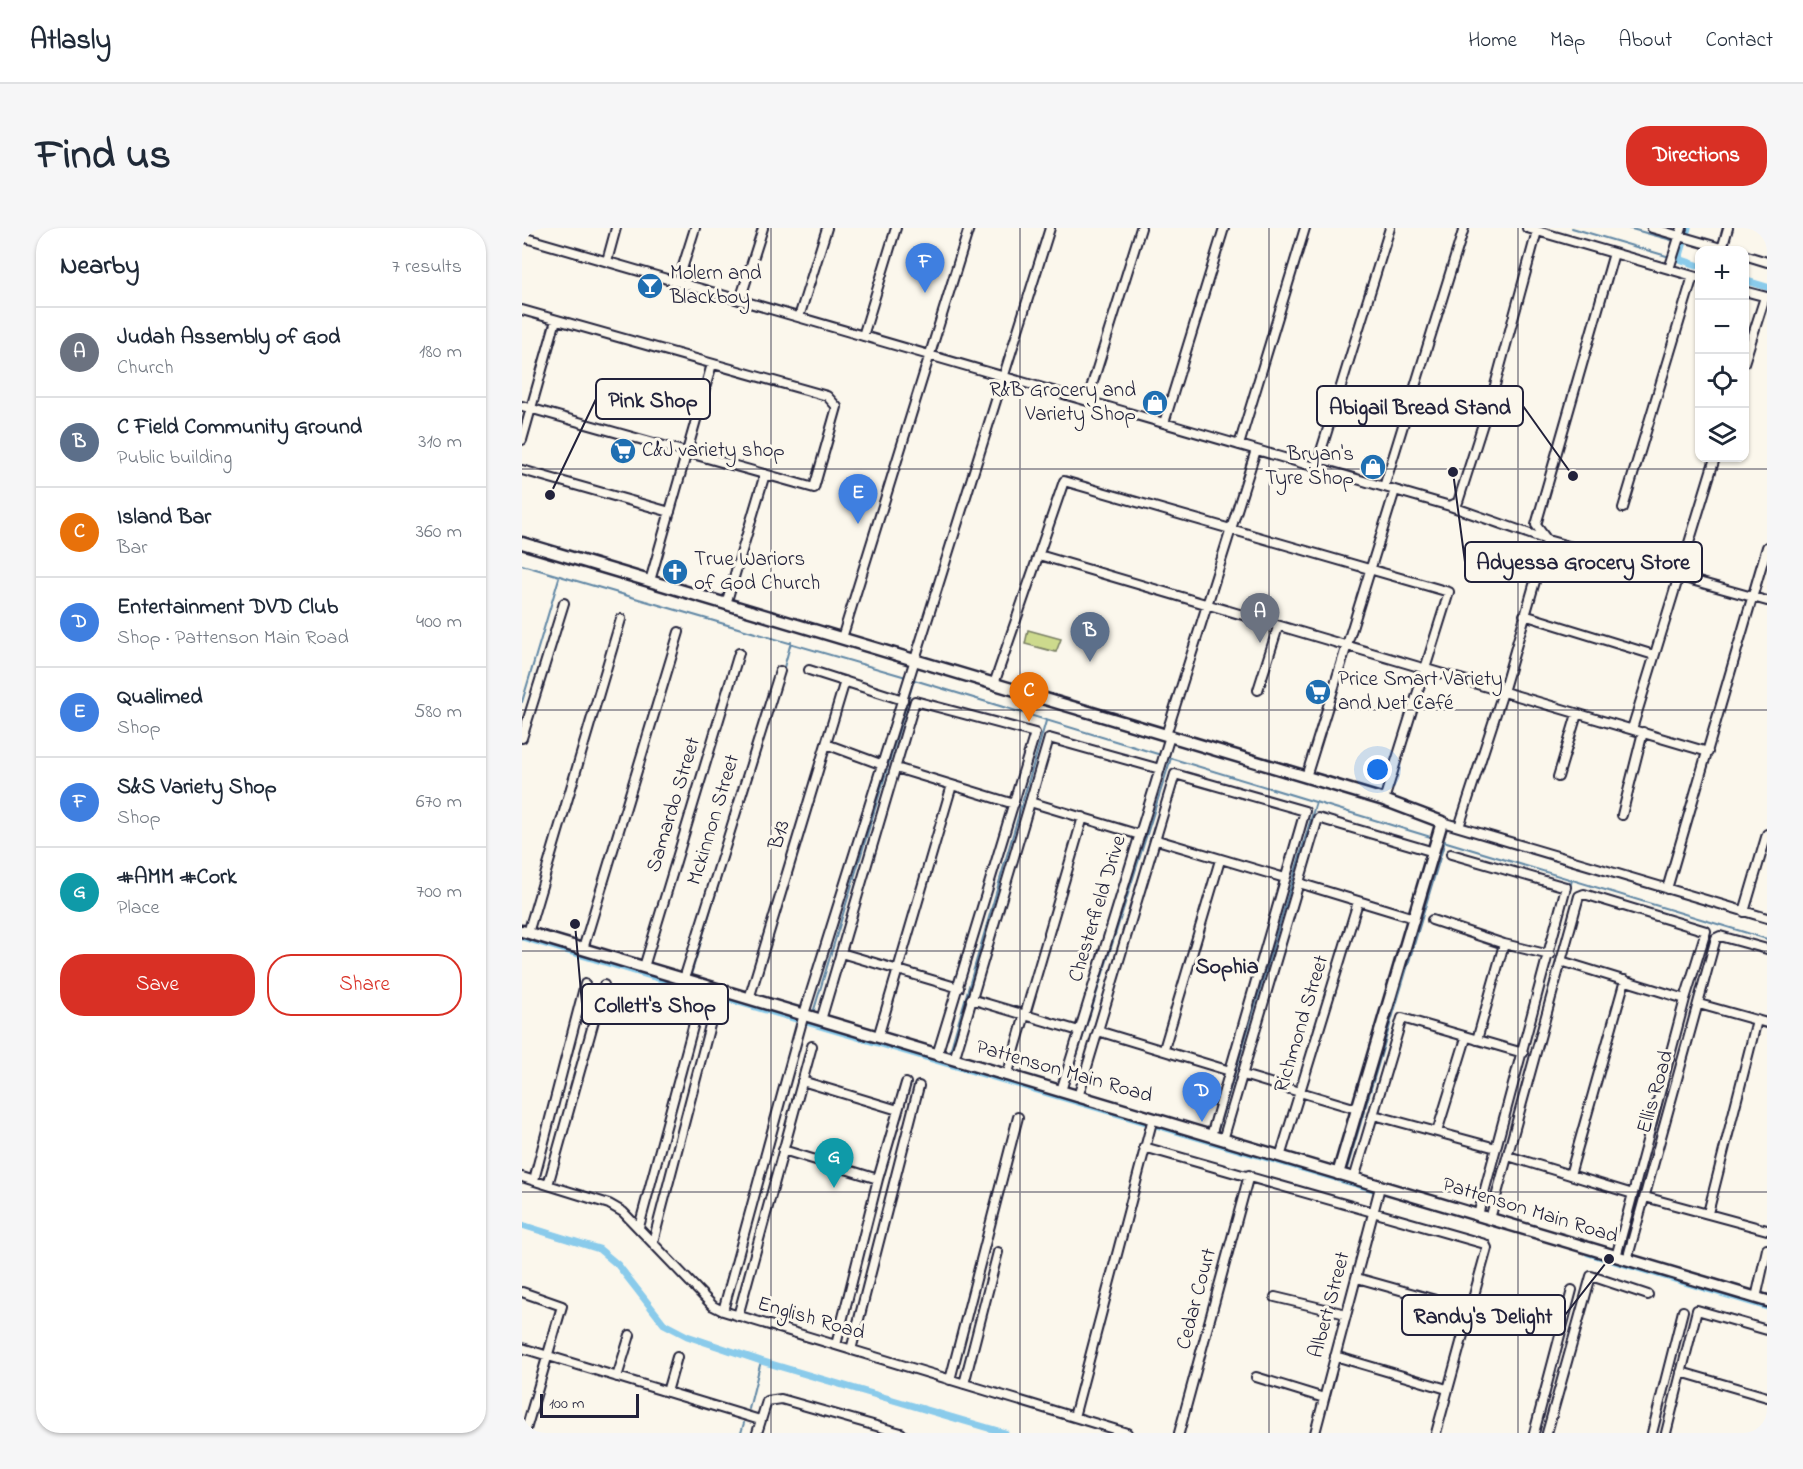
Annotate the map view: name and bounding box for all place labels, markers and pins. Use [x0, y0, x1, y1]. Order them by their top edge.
pin: F [906, 244, 944, 293]
place label: Molern and Blackboy [669, 259, 762, 315]
bar icon: Molern and Blackboy [635, 271, 665, 301]
place label: R&B Grocery and Variety Shop [989, 376, 1136, 432]
callout: Pink Shop [596, 379, 710, 419]
callout: Abigail Bread Stand [1317, 386, 1523, 426]
shop icon: R&B Grocery and Variety Shop [1140, 388, 1170, 418]
supermarket icon: C&J variety shop [608, 436, 638, 466]
place label: C&J variety shop [642, 436, 785, 468]
place label: Bryan's Tyre Shop [1265, 440, 1354, 496]
shop icon: Bryan's Tyre Shop [1358, 452, 1388, 482]
pin: E [838, 474, 878, 524]
callout: Adyessa Grocery Store [1465, 542, 1702, 582]
place label: True Wariors of God Church [694, 545, 820, 599]
church icon: True Wariors of God Church [660, 557, 690, 587]
pin: A [1240, 594, 1280, 643]
pin: B [1070, 612, 1110, 662]
place label: Price Smart Variety and Net Café [1338, 665, 1503, 719]
pin: C [1010, 672, 1048, 722]
supermarket icon: Price Smart Variety and Net Café [1303, 677, 1333, 707]
callout: Collett's Shop [582, 984, 728, 1024]
pin: D [1182, 1072, 1222, 1122]
pin: G [814, 1138, 854, 1188]
callout: Randy's Delight [1402, 1295, 1565, 1335]

